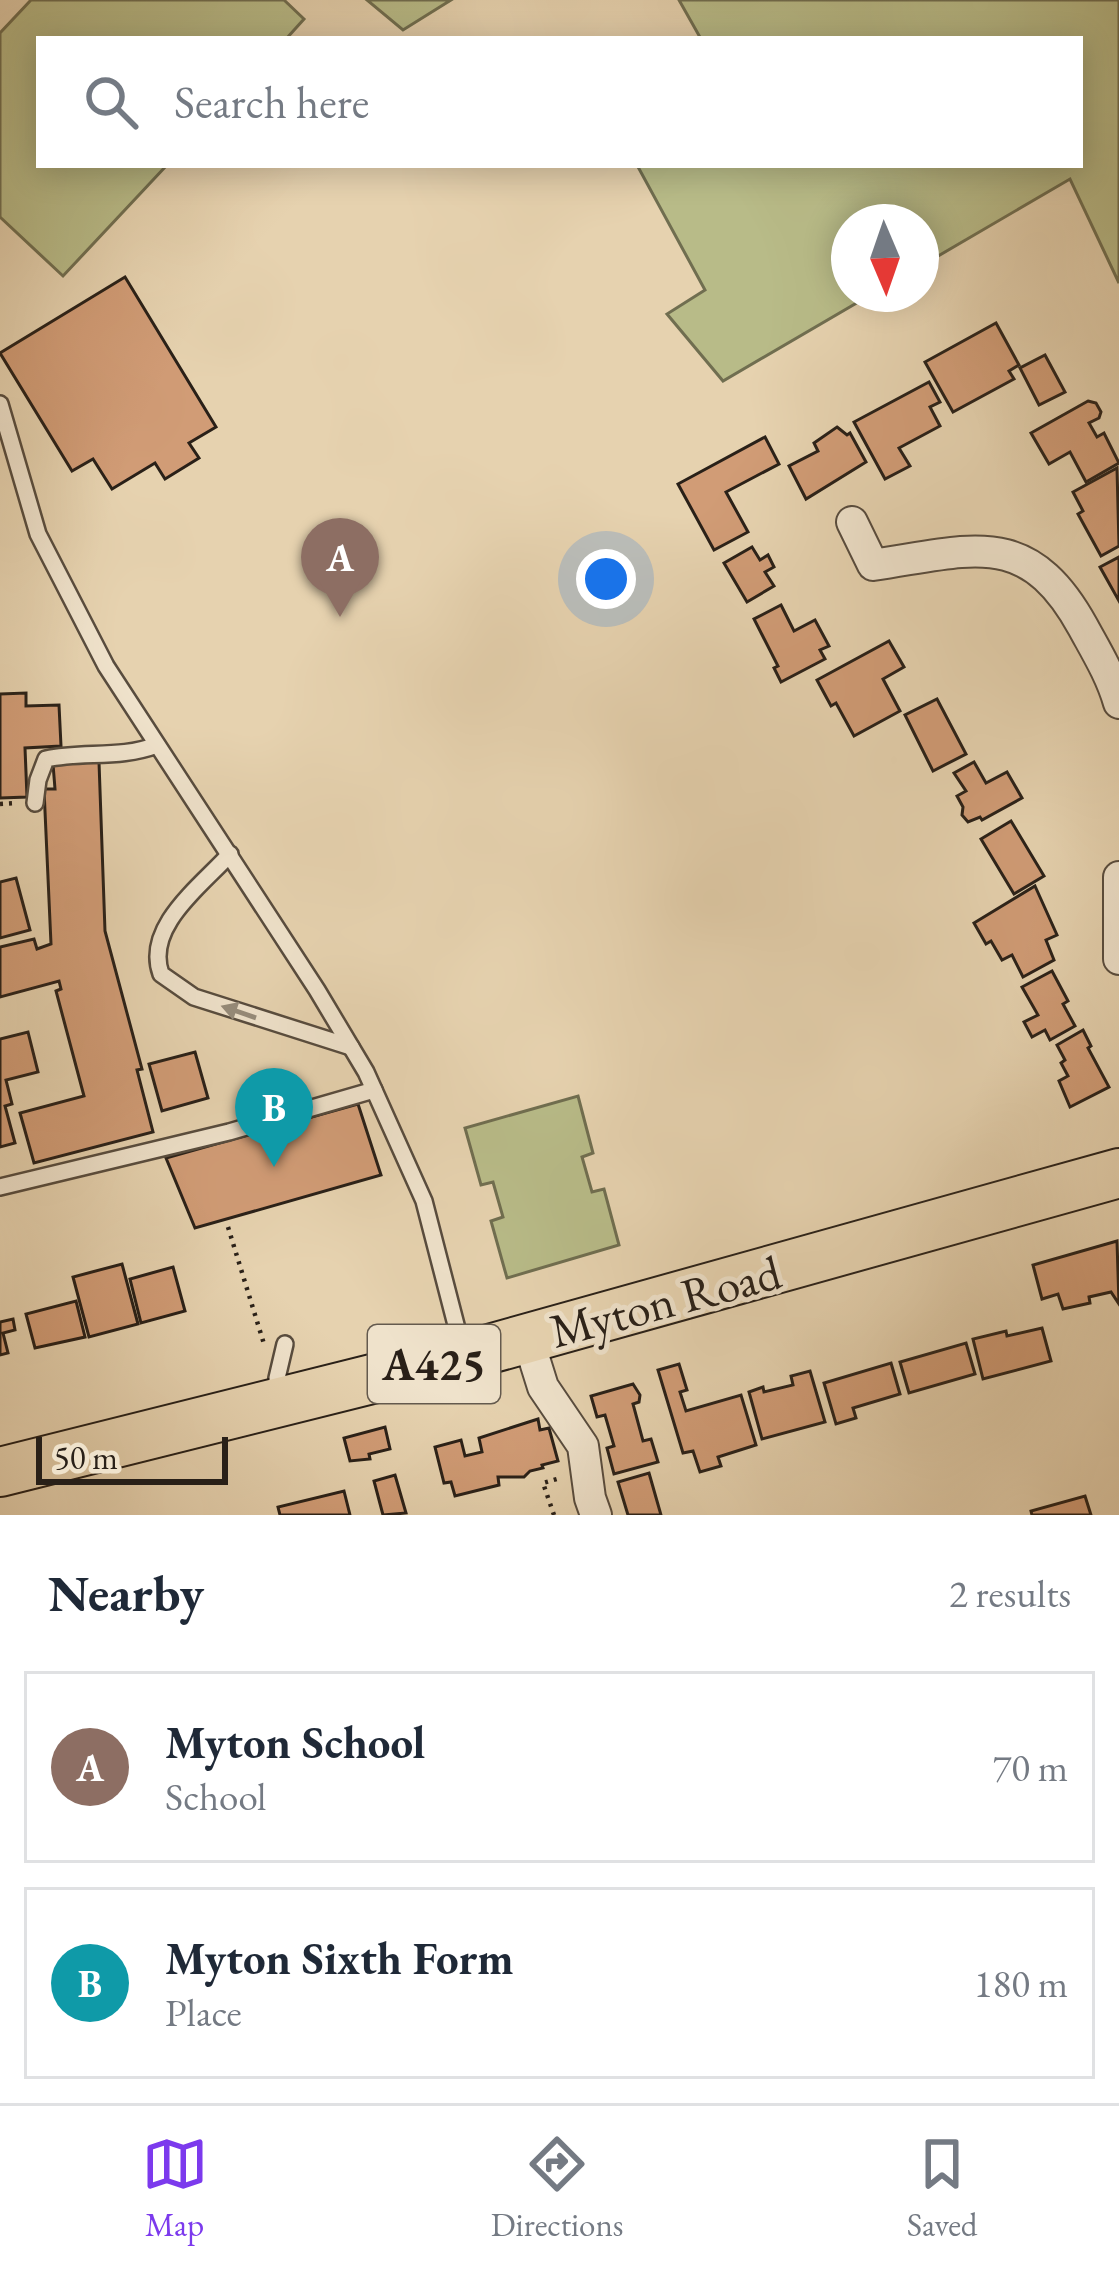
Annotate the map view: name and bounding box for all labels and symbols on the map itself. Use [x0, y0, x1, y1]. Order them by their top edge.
north arrow [831, 204, 939, 312]
pin: A [301, 518, 379, 617]
your location [576, 549, 636, 609]
one-way arrow [221, 1002, 257, 1020]
pin: B [235, 1068, 313, 1167]
street label: Myton Road [543, 1240, 788, 1362]
road number: A425 [368, 1325, 500, 1403]
scale bar [36, 1431, 228, 1484]

